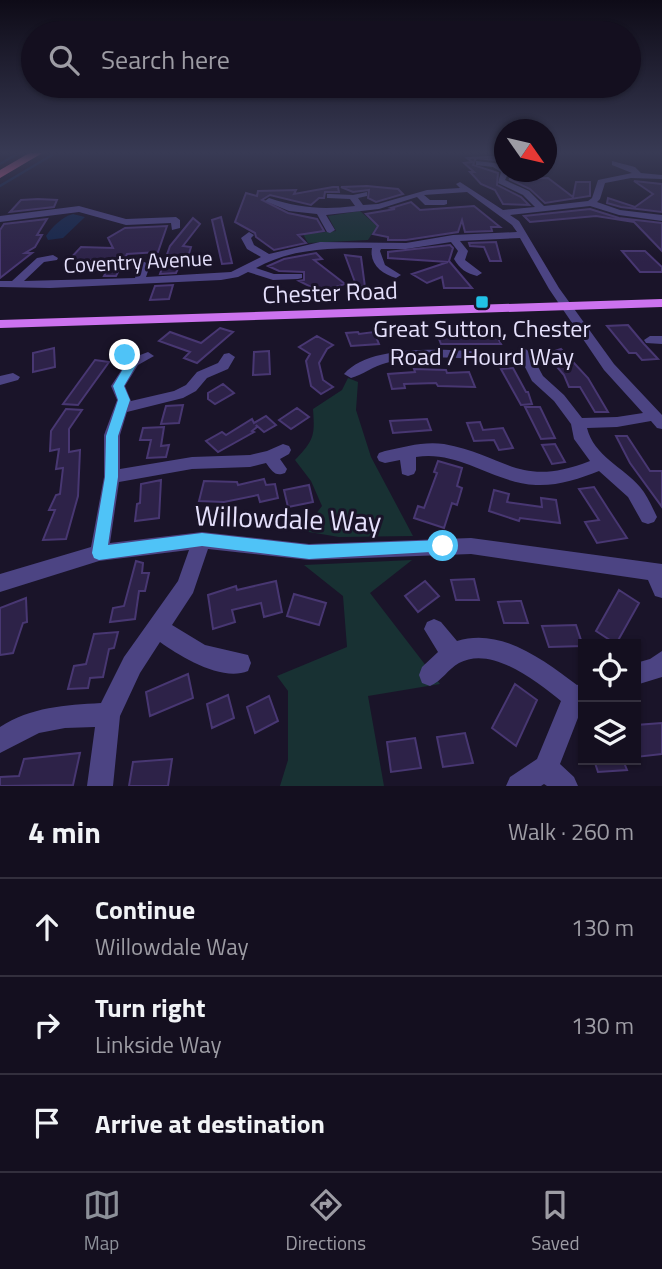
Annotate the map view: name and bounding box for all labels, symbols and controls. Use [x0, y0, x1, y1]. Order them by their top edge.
search box [21, 21, 641, 98]
text: Search here [101, 40, 230, 79]
icon: search [45, 41, 83, 79]
north arrow [494, 119, 557, 182]
street label: Coventry Avenue [63, 241, 213, 281]
street label: Chester Road [262, 272, 398, 312]
marker: Great Sutton, Chester Road / Hourd Way [474, 294, 490, 310]
place label: Great Sutton, Chester Road / Hourd Way [373, 310, 591, 374]
route end [109, 339, 140, 370]
street label: Willowdale Way [194, 493, 382, 543]
route start [427, 530, 458, 561]
map controls [578, 639, 641, 765]
button: locate [578, 639, 641, 702]
button: layers [578, 702, 641, 765]
text: 4 min [28, 809, 101, 855]
text: Walk · 260 m [508, 814, 634, 849]
text: Continue [95, 890, 195, 929]
icon: ahead [28, 908, 66, 946]
text: 130 m [571, 910, 634, 945]
text: Willowdale Way [95, 929, 249, 964]
text: Turn right [95, 988, 206, 1027]
icon: right [28, 1006, 66, 1044]
text: 130 m [571, 1008, 634, 1043]
text: Linkside Way [95, 1027, 222, 1062]
icon: arrive [28, 1104, 66, 1142]
text: Arrive at destination [95, 1104, 325, 1143]
tab: Map [83, 1186, 121, 1257]
tab: Directions [286, 1186, 366, 1257]
tab: Saved [531, 1186, 579, 1257]

